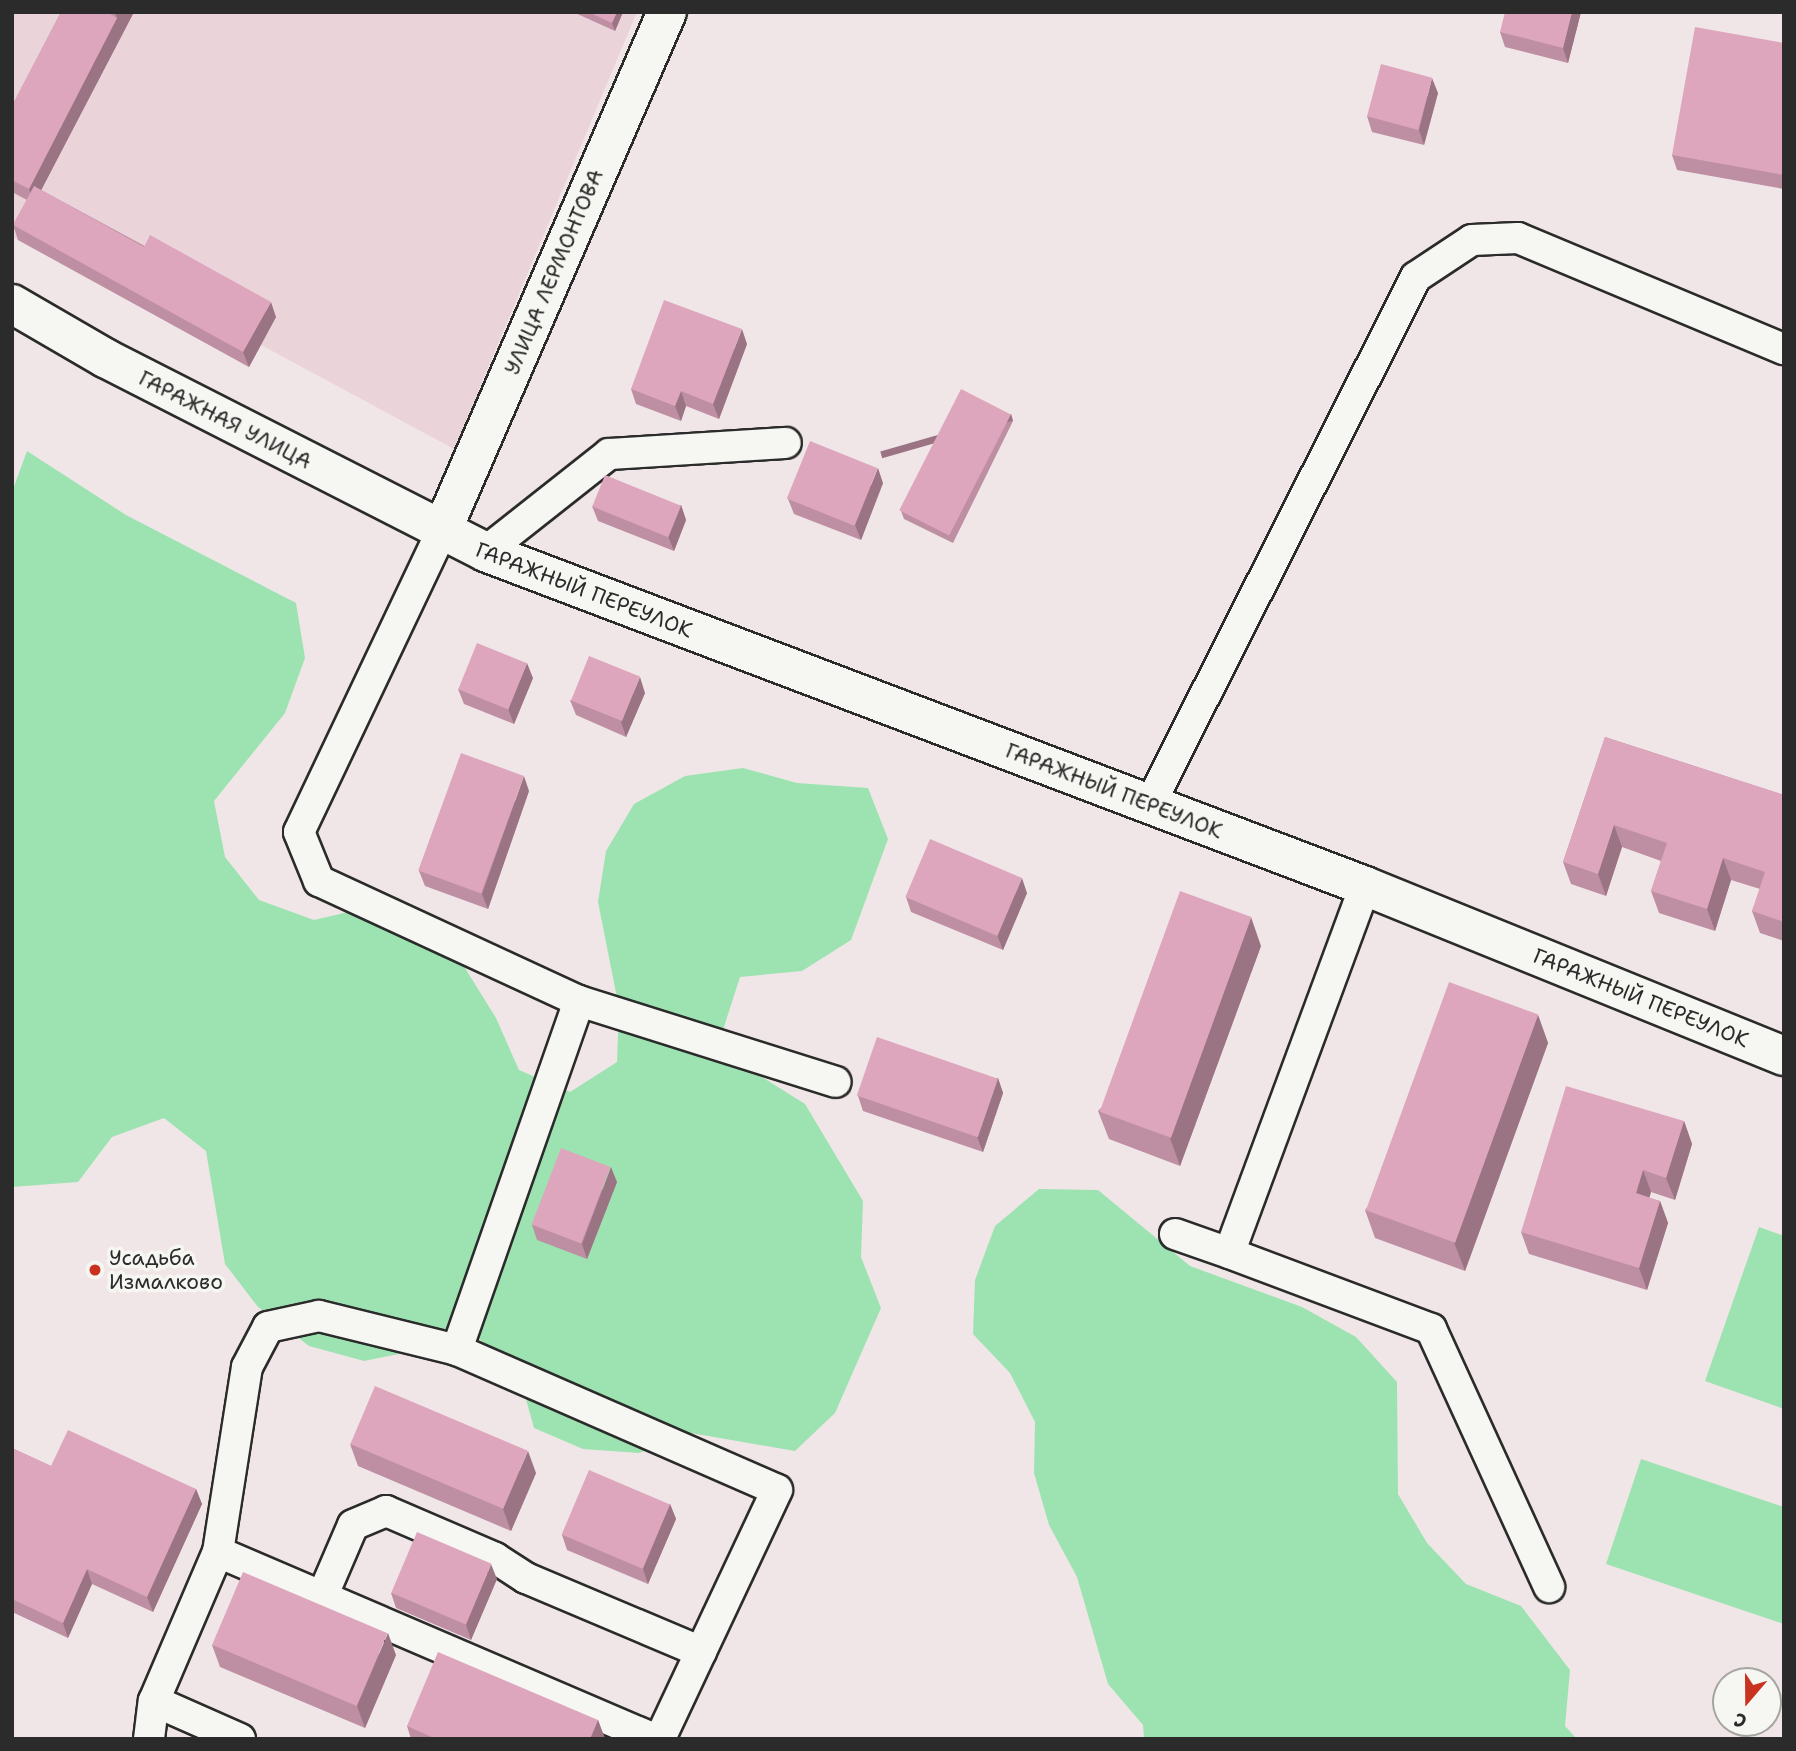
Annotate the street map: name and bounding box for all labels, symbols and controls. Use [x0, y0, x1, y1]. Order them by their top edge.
street label: УЛИЦА ЛЕРМОНТОВА [499, 166, 609, 378]
street label: ГАРАЖНАЯ УЛИЦА [134, 366, 316, 474]
street label: ГАРАЖНЫЙ ПЕРЕУЛОК [472, 537, 696, 643]
street label: ГАРАЖНЫЙ ПЕРЕУЛОК [1002, 738, 1226, 844]
street label: ГАРАЖНЫЙ ПЕРЕУЛОК [1529, 943, 1753, 1053]
place label: Усадьба Измалково [109, 1245, 223, 1295]
marker: Усадьба Измалково [87, 1262, 103, 1278]
north arrow [1712, 1667, 1782, 1737]
text: С [1731, 1707, 1750, 1734]

